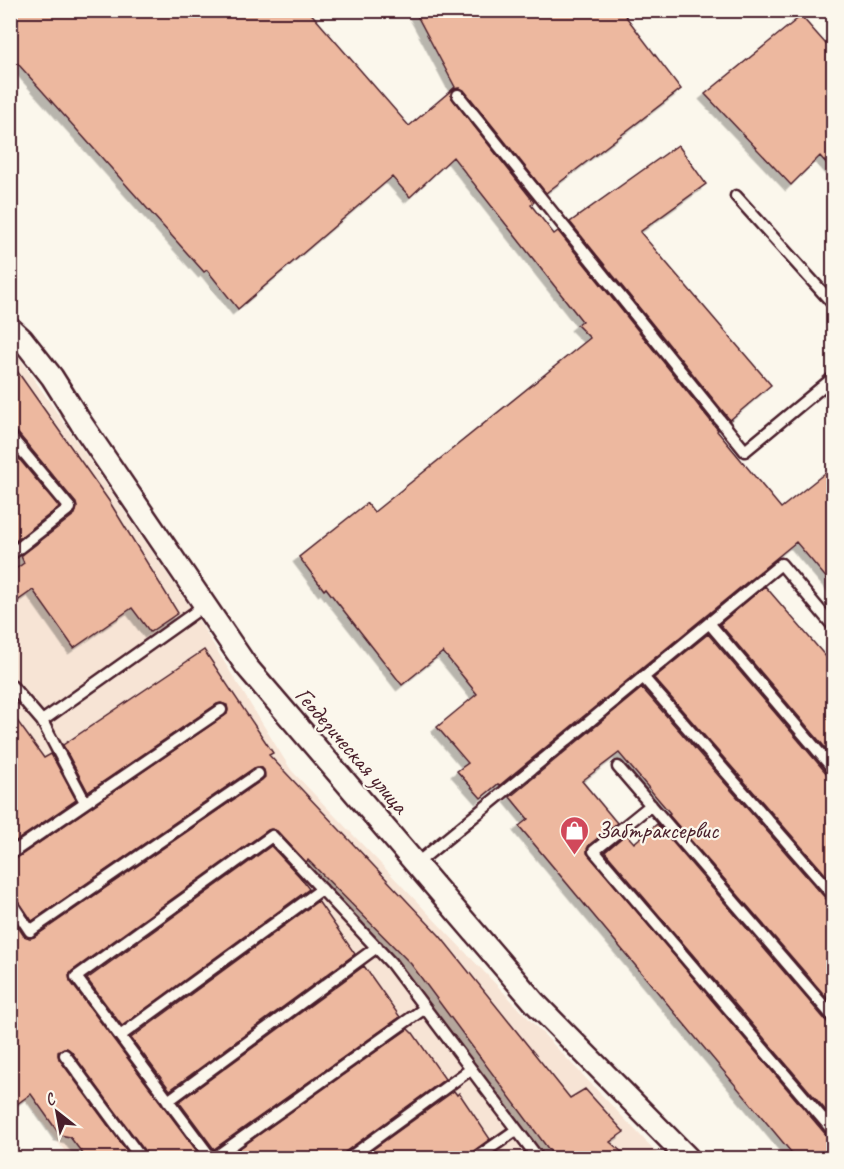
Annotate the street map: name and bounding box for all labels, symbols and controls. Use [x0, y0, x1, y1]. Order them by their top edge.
street label: Геодезическая улица [289, 680, 416, 821]
shop icon: Забтраксервис [559, 814, 591, 856]
place label: Забтраксервис [596, 815, 720, 845]
north arrow [27, 1082, 87, 1142]
text: С [41, 1088, 60, 1111]

